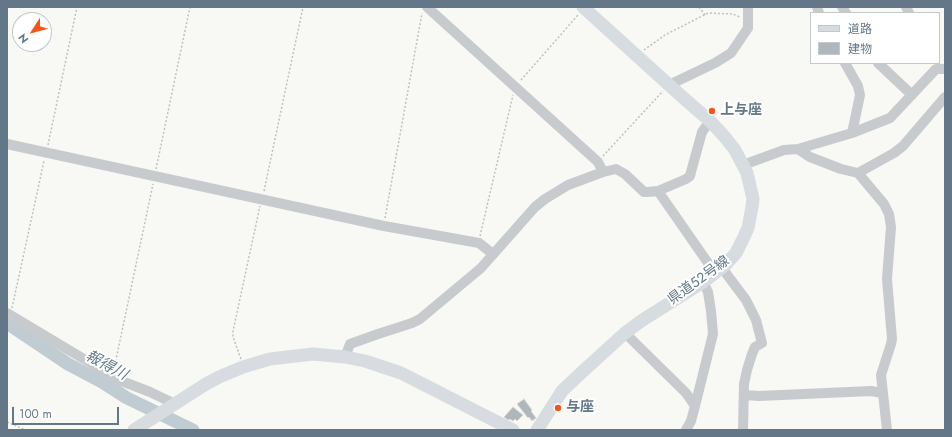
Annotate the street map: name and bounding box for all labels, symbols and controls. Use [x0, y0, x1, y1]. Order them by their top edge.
north arrow [12, 12, 52, 52]
legend [810, 12, 940, 64]
text: 道路 [848, 20, 872, 38]
text: N [14, 30, 32, 47]
text: 建物 [848, 40, 872, 58]
place label: 上与座 [720, 103, 762, 119]
marker: 上与座 [707, 106, 717, 116]
street label: 県道52号線 [665, 253, 733, 309]
water label: 報得川 [82, 347, 130, 385]
scale bar [14, 399, 121, 425]
place label: 与座 [566, 400, 594, 416]
marker: 与座 [553, 403, 563, 413]
text: 100 m [19, 405, 52, 423]

